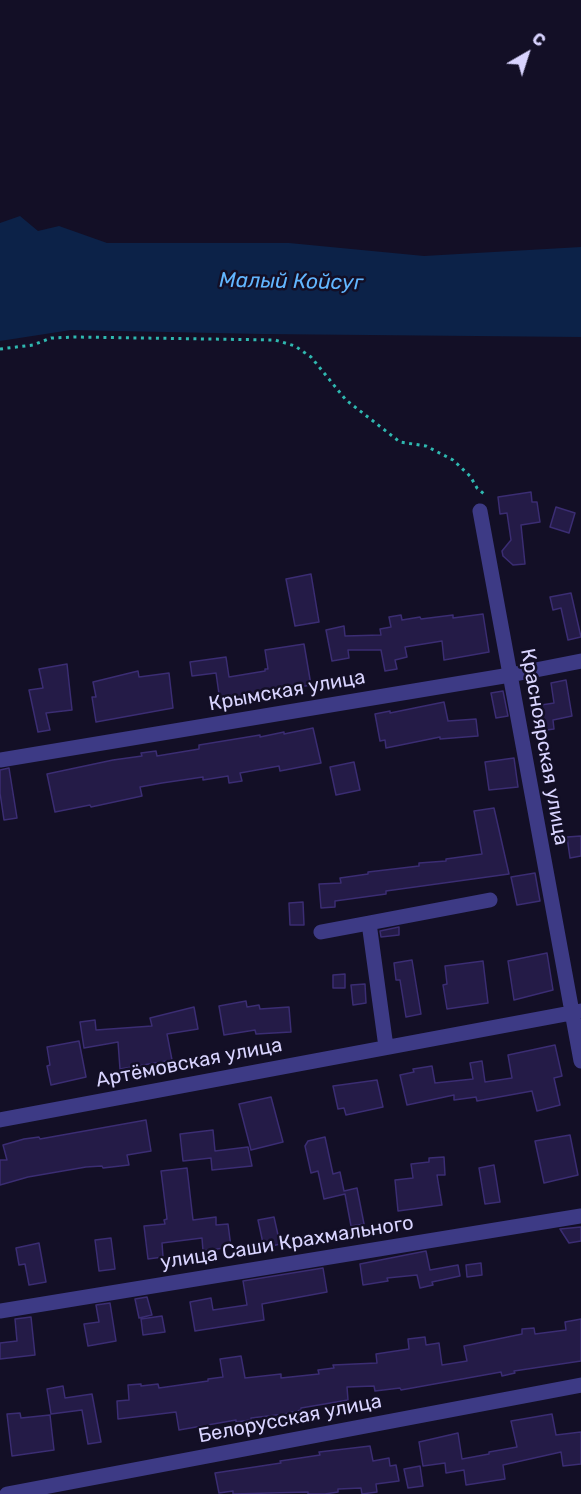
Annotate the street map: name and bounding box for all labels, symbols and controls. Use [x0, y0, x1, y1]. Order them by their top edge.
north arrow [497, 24, 557, 84]
text: С [528, 29, 549, 51]
water label: Малый Койсуг [219, 268, 363, 296]
street label: Красноярская улица [515, 647, 573, 847]
street label: Крымская улица [207, 665, 367, 717]
street label: Артёмовская улица [94, 1033, 284, 1093]
street label: улица Саши Крахмального [159, 1211, 415, 1275]
street label: Белорусская улица [196, 1389, 384, 1449]

